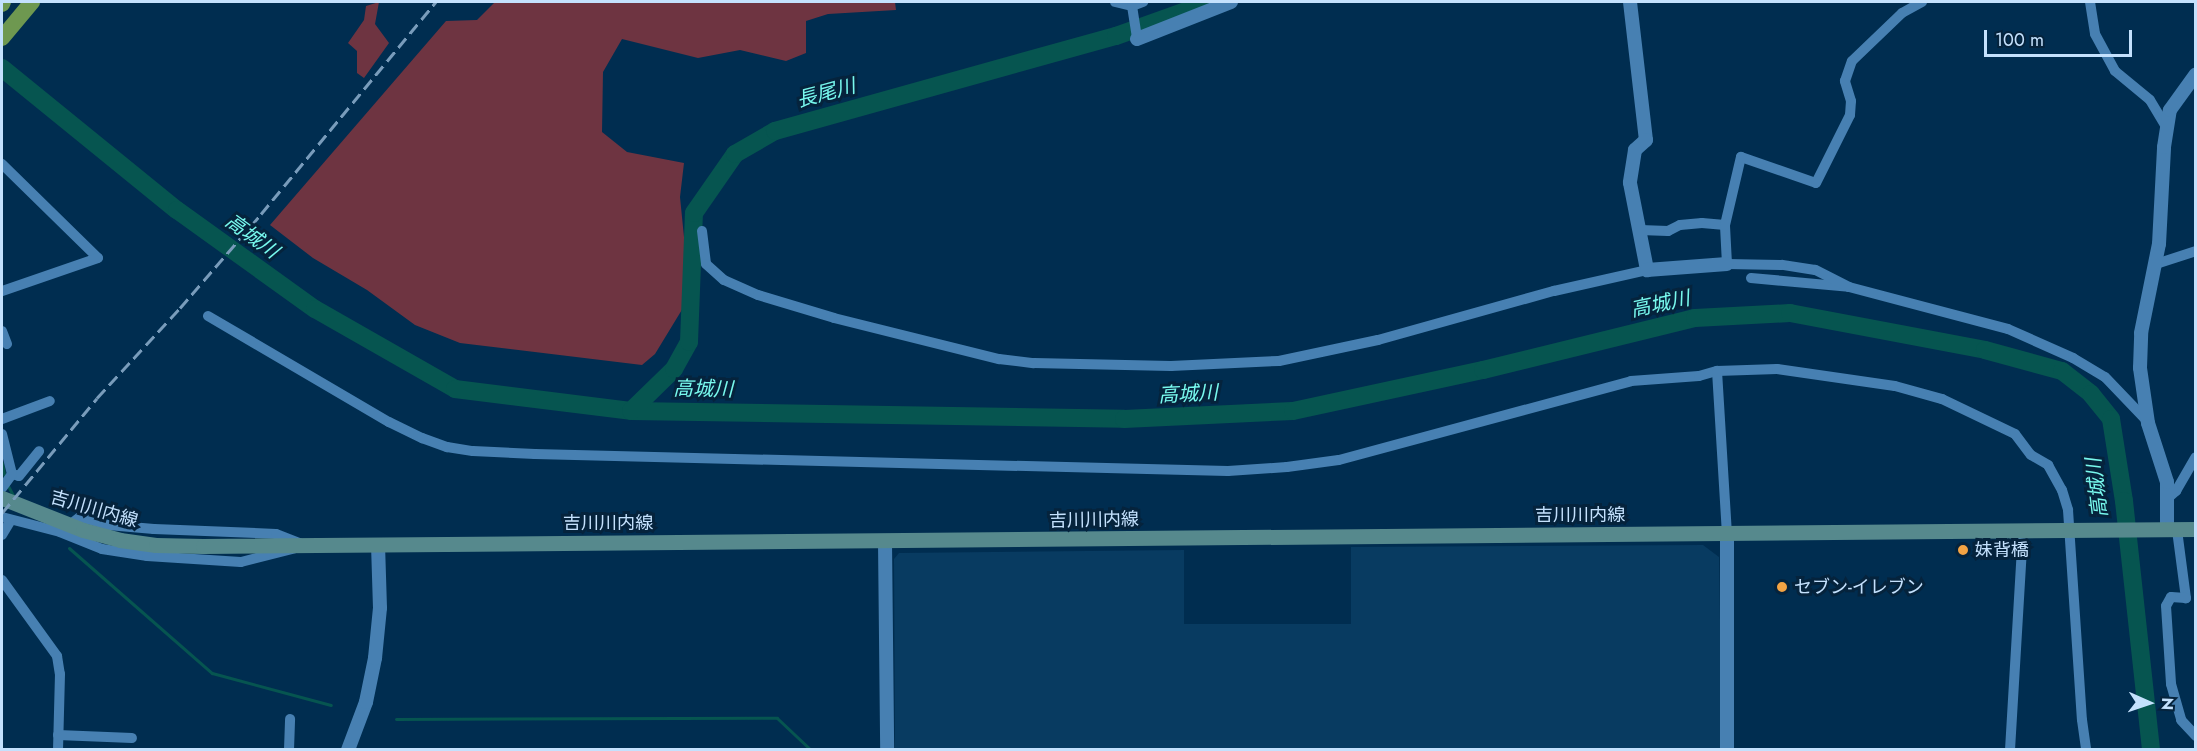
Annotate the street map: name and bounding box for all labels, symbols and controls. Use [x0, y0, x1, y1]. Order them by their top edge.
scale bar [1987, 18, 2136, 56]
text: 100 m [1995, 27, 2044, 53]
water label: 長尾川 [794, 74, 858, 112]
water label: 高城川 [221, 209, 283, 263]
water label: 高城川 [1628, 286, 1692, 322]
water label: 高城川 [673, 376, 733, 402]
water label: 高城川 [1157, 380, 1219, 408]
water label: 高城川 [2081, 457, 2113, 519]
street label: 吉川川内線 [48, 486, 140, 532]
street label: 吉川川内線 [1535, 504, 1625, 526]
street label: 吉川川内線 [1049, 508, 1139, 532]
street label: 吉川川内線 [563, 512, 653, 534]
place label: 妹背橋 [1975, 539, 2029, 561]
marker: 妹背橋 [1956, 543, 1970, 557]
place label: セブン-イレブン [1794, 576, 1924, 598]
marker: セブン-イレブン [1775, 580, 1789, 594]
north arrow [2119, 673, 2179, 733]
text: N [2156, 697, 2179, 711]

